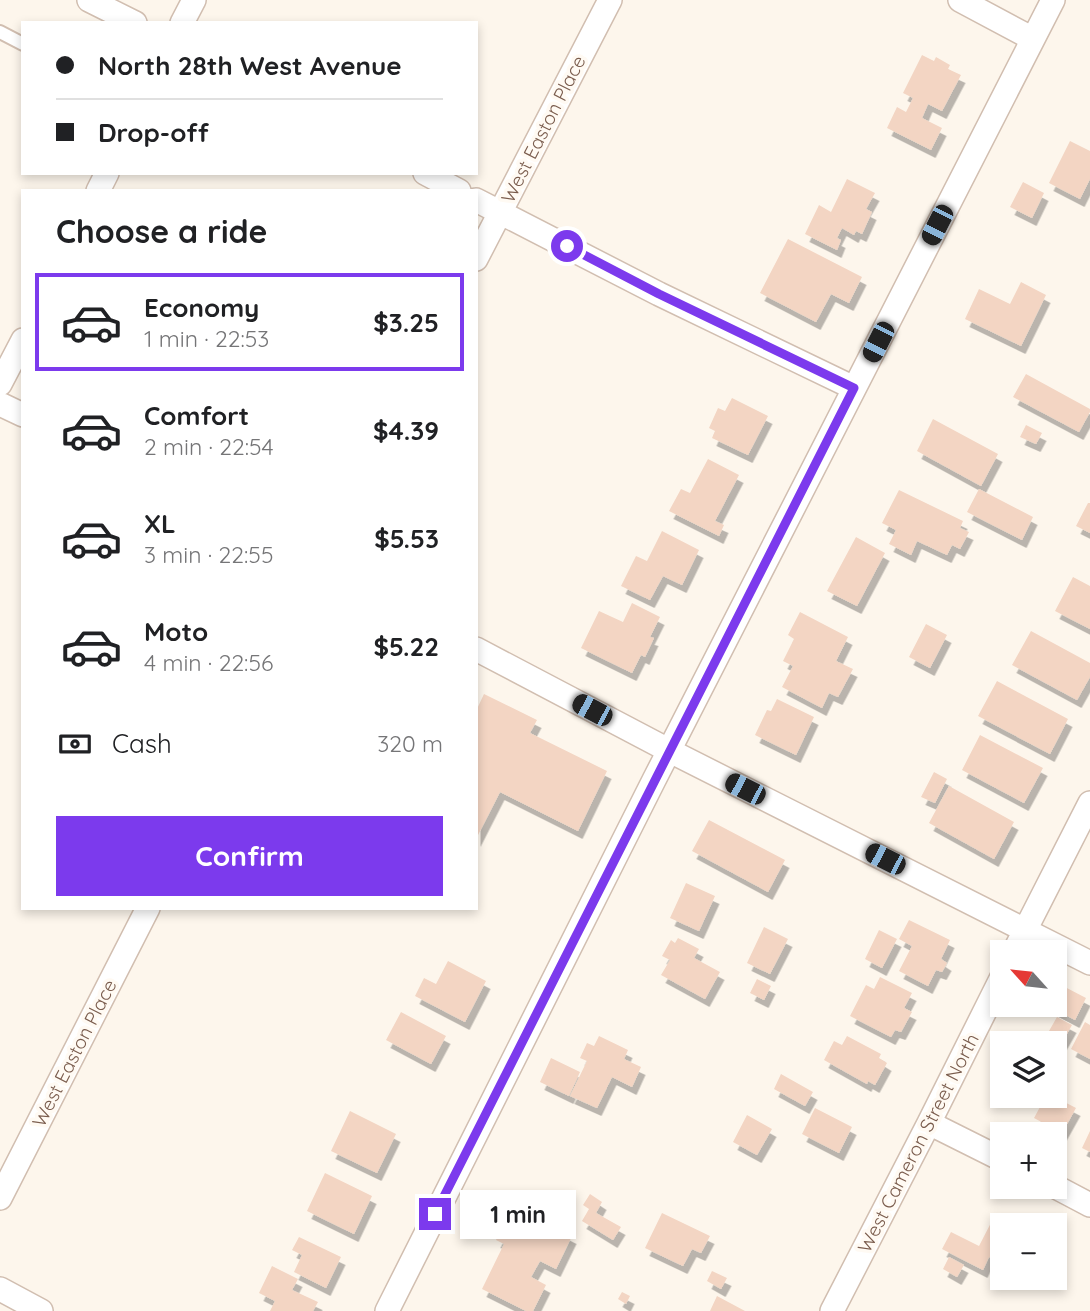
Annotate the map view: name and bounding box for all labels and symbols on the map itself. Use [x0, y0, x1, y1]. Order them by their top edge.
street label: West Easton Place [495, 51, 591, 207]
car [919, 202, 956, 248]
route start [551, 230, 583, 262]
car [860, 319, 897, 365]
car [569, 691, 616, 729]
car [722, 770, 769, 808]
car [862, 840, 909, 878]
north arrow [990, 940, 1068, 1017]
street label: West Easton Place [26, 975, 122, 1131]
street label: West Cameron Street North [852, 1029, 984, 1257]
callout: 1 min [460, 1190, 575, 1238]
route end [419, 1198, 451, 1230]

